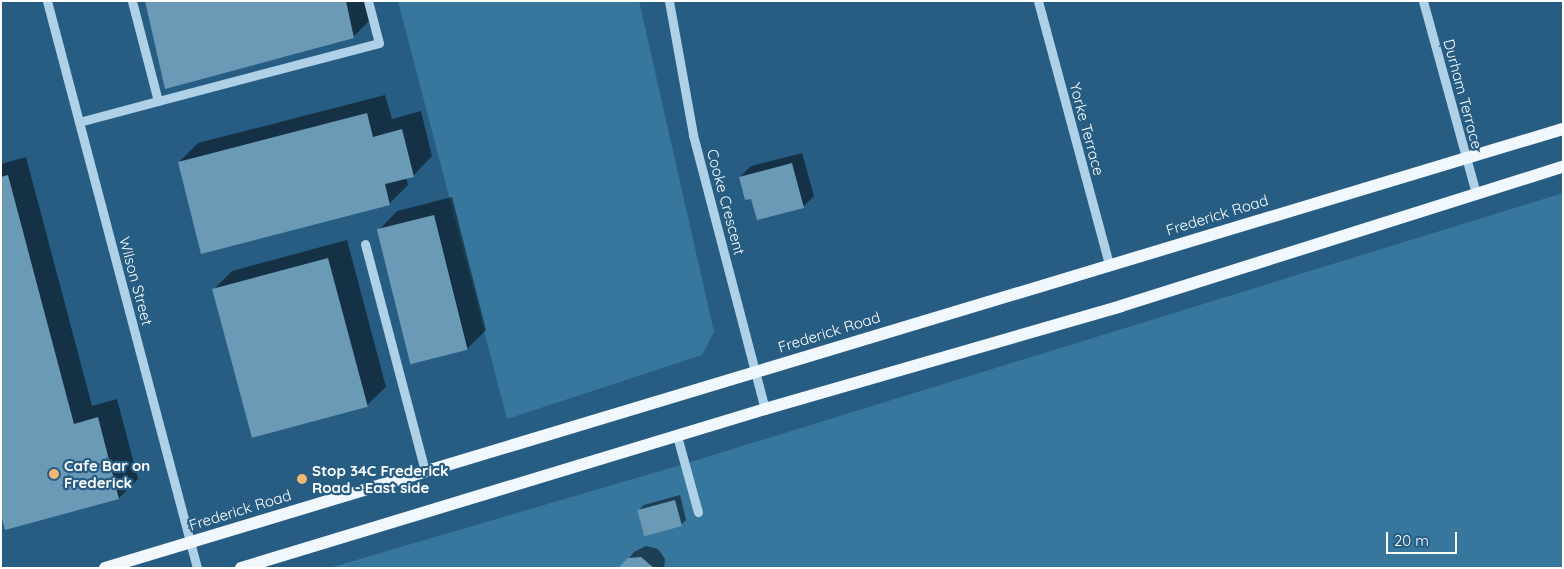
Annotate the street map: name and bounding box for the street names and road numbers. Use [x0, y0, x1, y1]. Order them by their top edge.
street label: Durham Terrace [1440, 37, 1486, 151]
street label: Yorke Terrace [1066, 81, 1108, 177]
street label: Cooke Crescent [703, 147, 749, 257]
street label: Frederick Road [1164, 191, 1270, 239]
street label: Wilson Street [116, 235, 156, 327]
street label: Frederick Road [776, 308, 882, 356]
street label: Frederick Road [187, 486, 293, 534]

